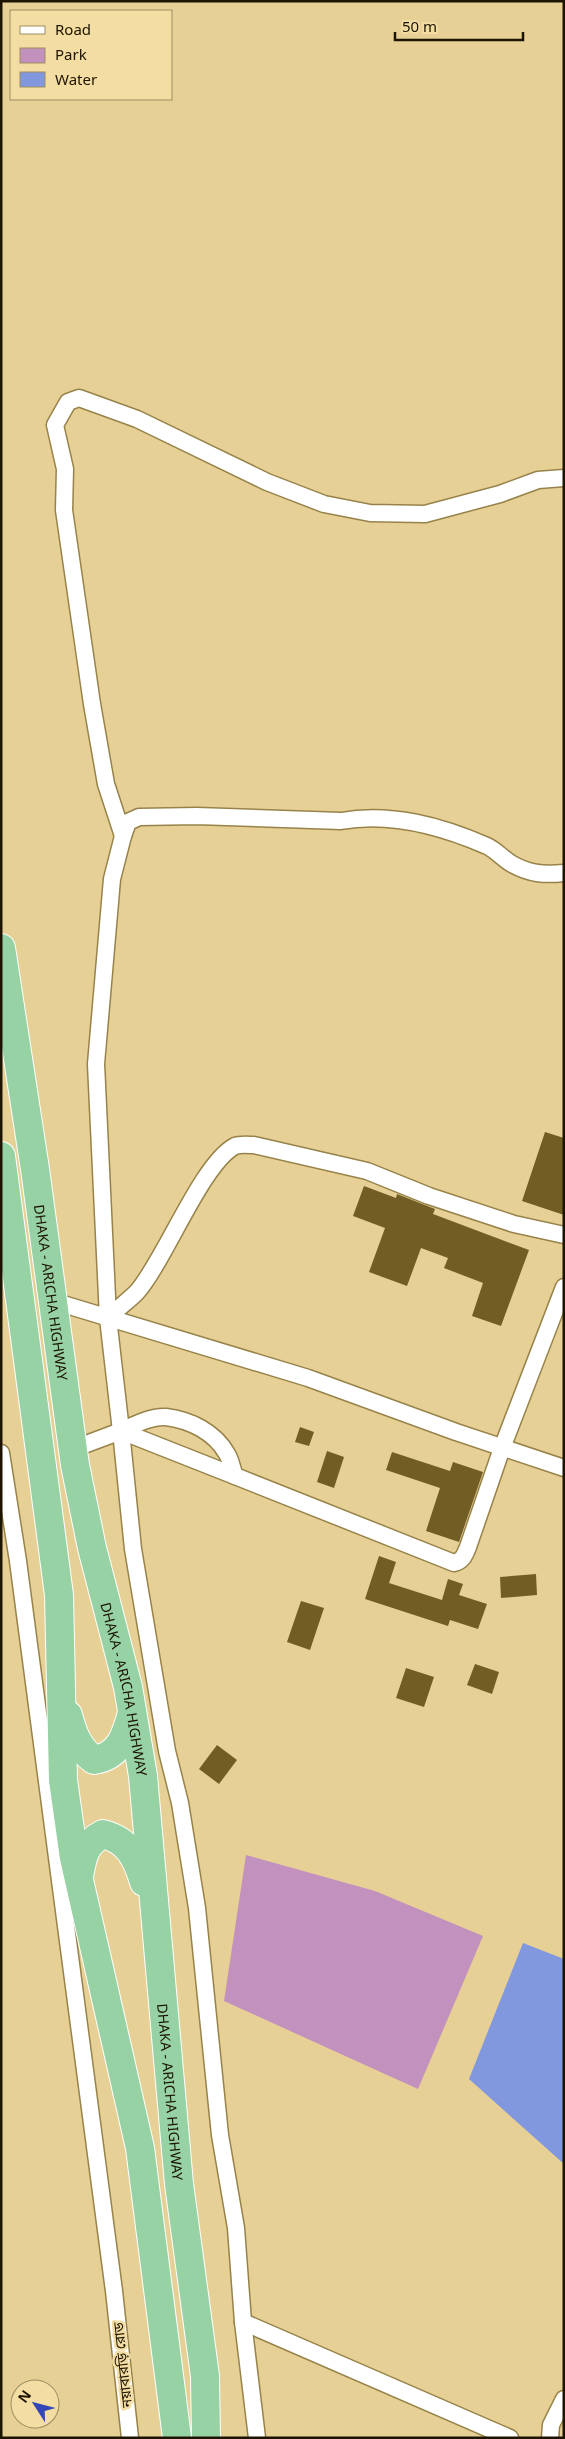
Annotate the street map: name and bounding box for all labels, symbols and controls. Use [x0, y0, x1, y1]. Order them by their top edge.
legend [10, 10, 172, 100]
scale bar [395, 10, 522, 42]
text: 50 m [402, 16, 437, 36]
text: Road [55, 19, 91, 39]
text: Park [55, 44, 87, 64]
text: Water [55, 69, 97, 89]
street label: DHAKA - ARICHA HIGHWAY [30, 1203, 73, 1382]
street label: DHAKA - ARICHA HIGHWAY [97, 1600, 152, 1778]
street label: DHAKA - ARICHA HIGHWAY [154, 2003, 188, 2181]
street label: নয়াবারড়ি রোড [108, 2320, 136, 2410]
north arrow [10, 2379, 60, 2429]
text: N [13, 2386, 35, 2406]

